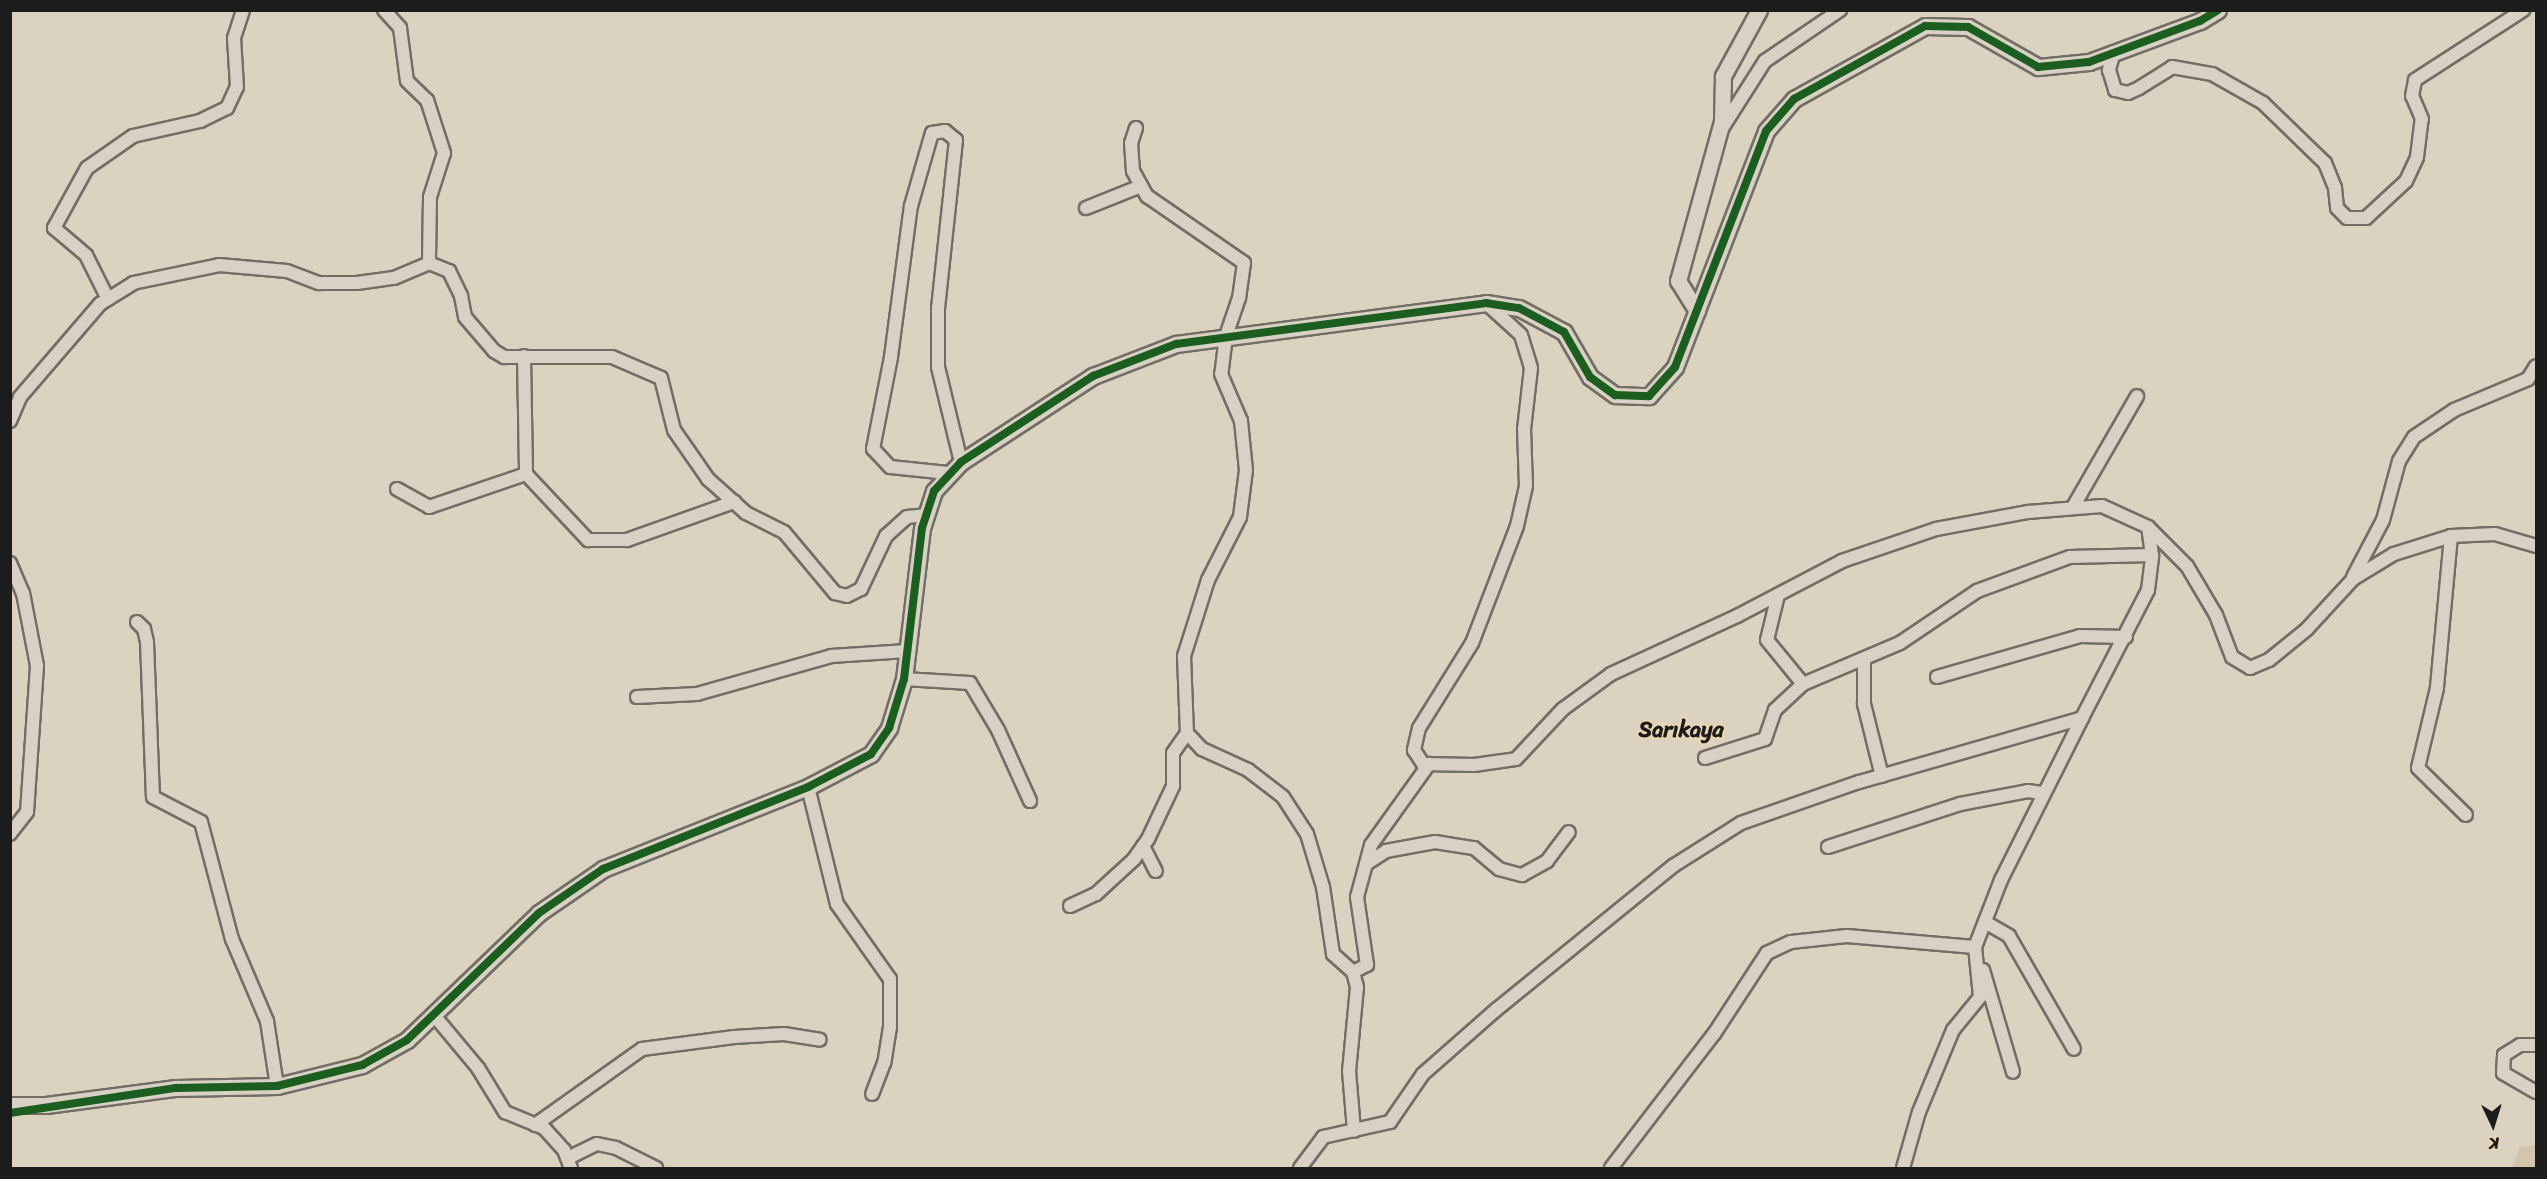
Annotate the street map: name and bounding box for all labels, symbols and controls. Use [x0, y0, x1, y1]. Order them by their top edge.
district label: Sarıkaya [1638, 717, 1724, 743]
north arrow [2463, 1095, 2523, 1155]
text: K [2488, 1129, 2500, 1158]

